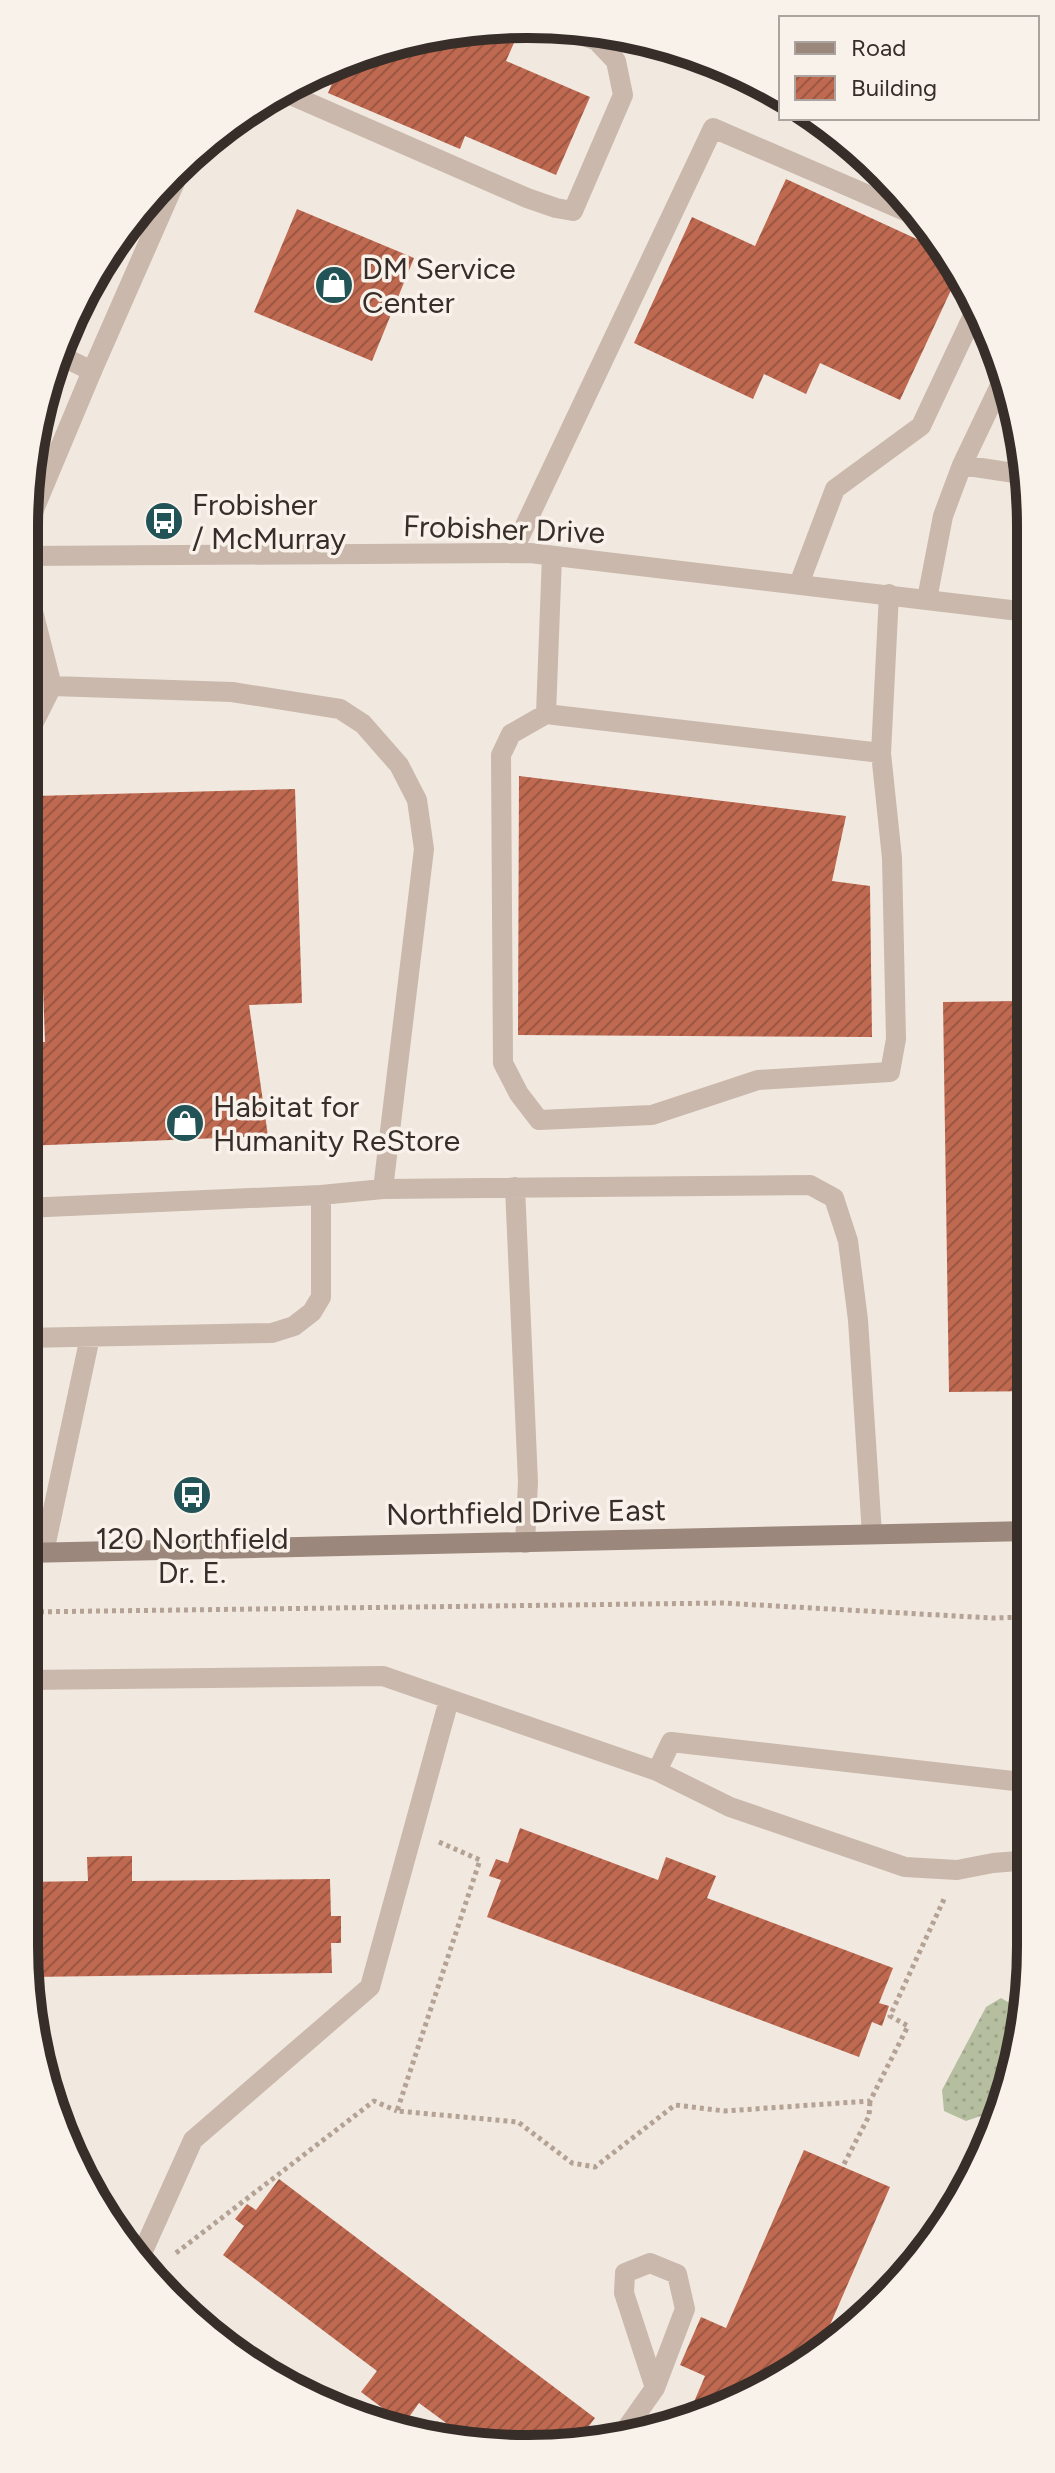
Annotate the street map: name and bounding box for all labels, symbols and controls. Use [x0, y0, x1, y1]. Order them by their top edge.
legend [779, 16, 1039, 120]
text: Road [851, 33, 906, 62]
text: Building [851, 73, 937, 102]
place label: DM Service Center [362, 250, 516, 321]
shop icon: DM Service Center [313, 264, 355, 306]
place label: Frobisher / McMurray [192, 486, 346, 557]
bus stop icon: Frobisher / McMurray [143, 500, 185, 542]
street label: Frobisher Drive [402, 507, 606, 551]
place label: Habitat for Humanity ReStore [213, 1088, 460, 1159]
shop icon: Habitat for Humanity ReStore [164, 1102, 206, 1144]
bus stop icon: 120 Northfield Dr. E. [171, 1474, 213, 1516]
street label: Northfield Drive East [386, 1491, 666, 1533]
place label: 120 Northfield Dr. E. [95, 1520, 289, 1591]

